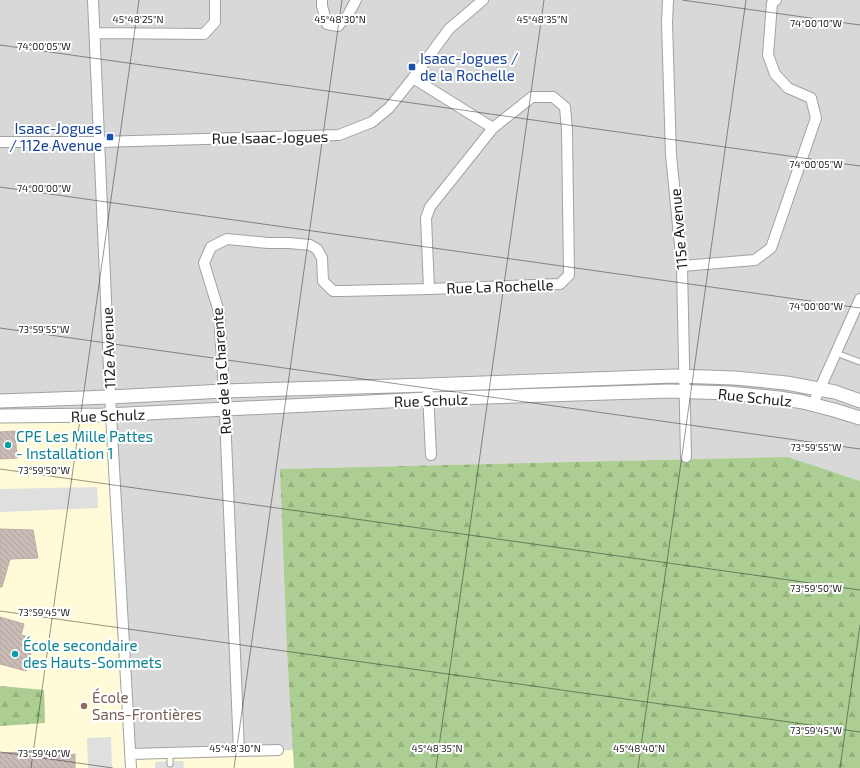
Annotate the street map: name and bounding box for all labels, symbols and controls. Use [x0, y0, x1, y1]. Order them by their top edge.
text: 45°48'25"N [112, 13, 164, 25]
text: 45°48'30"N [314, 13, 366, 25]
text: 45°48'35"N [517, 13, 567, 25]
text: 74°00'10"W [790, 17, 843, 29]
text: 74°00'05"W [17, 40, 71, 52]
place label: Isaac-Jogues / de la Rochelle [420, 49, 519, 84]
marker: Isaac-Jogues / de la Rochelle [407, 62, 417, 72]
place label: Isaac-Jogues / 112e Avenue [9, 119, 102, 154]
street label: Rue Isaac-Jogues [212, 127, 328, 147]
marker: Isaac-Jogues / 112e Avenue [105, 132, 115, 142]
text: 74°00'05"W [789, 158, 843, 170]
text: 74°00'00"W [17, 182, 72, 194]
street label: 115e Avenue [665, 188, 691, 270]
street label: Rue La Rochelle [446, 275, 554, 297]
text: 74°00'00"W [789, 300, 844, 312]
street label: 112e Avenue [98, 307, 118, 389]
street label: Rue de la Charente [208, 307, 234, 435]
text: 73°59'55"W [18, 323, 70, 335]
street label: Rue Schulz [717, 384, 793, 410]
street label: Rue Schulz [394, 390, 468, 410]
street label: Rue Schulz [71, 405, 145, 425]
place label: CPE Les Mille Pattes - Installation 1 [16, 427, 153, 462]
marker: CPE Les Mille Pattes - Installation 1 [3, 440, 13, 450]
text: 73°59'55"W [790, 441, 842, 453]
text: 73°59'50"W [18, 464, 70, 476]
text: 73°59'50"W [790, 582, 842, 594]
text: 73°59'45"W [18, 606, 70, 618]
place label: École secondaire des Hauts-Sommets [23, 636, 162, 671]
marker: École secondaire des Hauts-Sommets [10, 649, 20, 659]
place label: École Sans-Frontières [92, 688, 202, 723]
marker: École Sans-Frontières [79, 701, 89, 711]
text: 73°59'45"W [790, 724, 842, 736]
text: 45°48'30"N [209, 742, 261, 754]
text: 45°48'35"N [412, 742, 462, 754]
text: 45°48'40"N [613, 742, 665, 754]
text: 73°59'40"W [18, 747, 71, 759]

